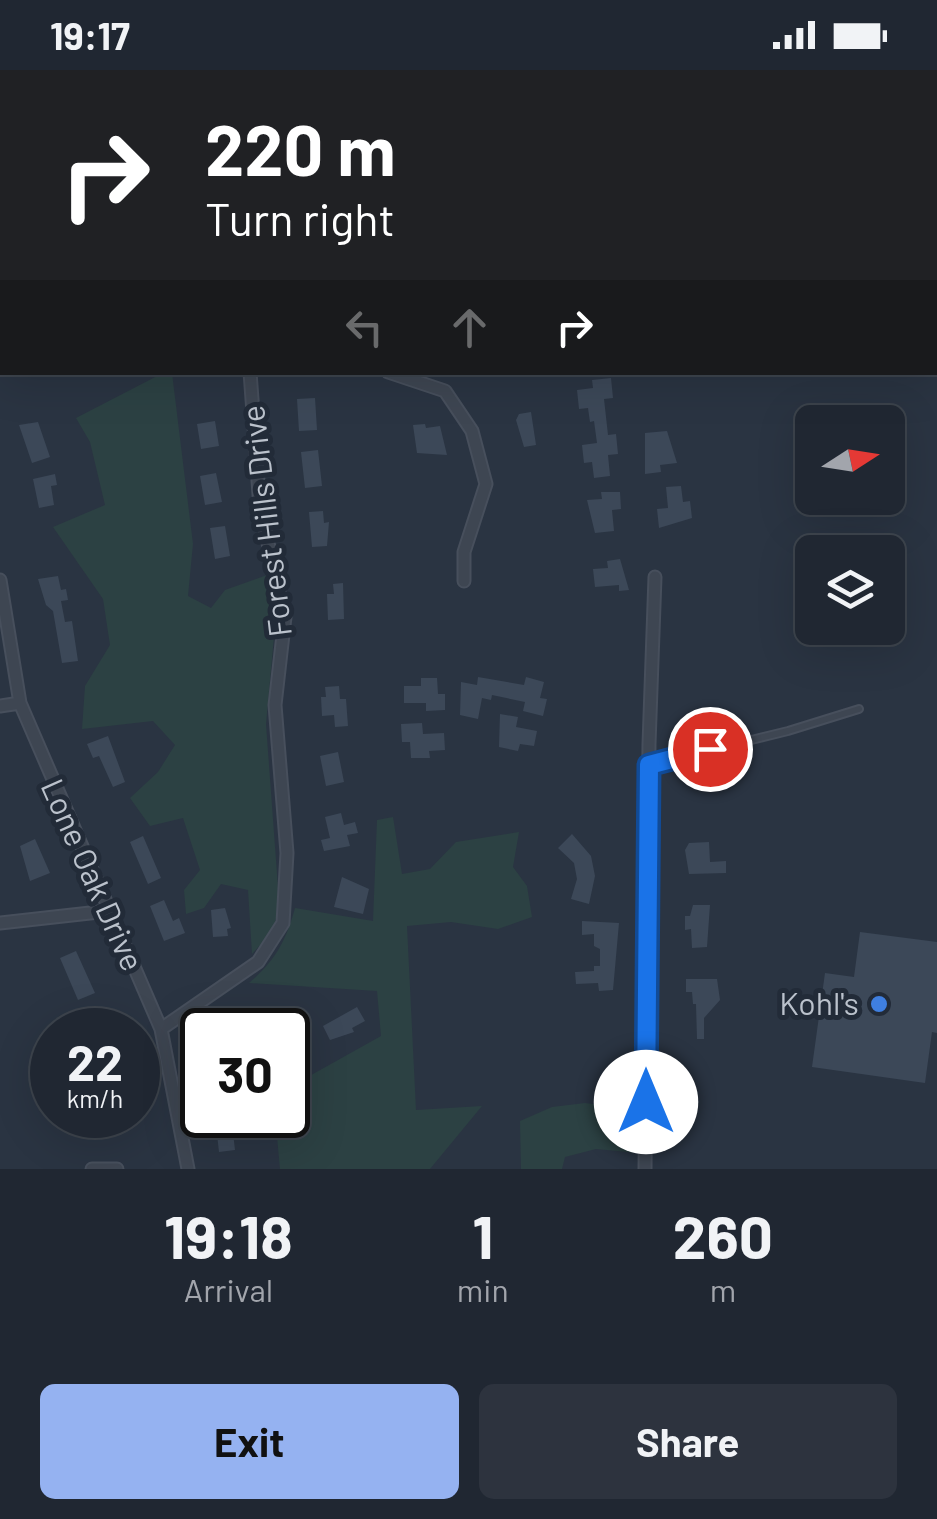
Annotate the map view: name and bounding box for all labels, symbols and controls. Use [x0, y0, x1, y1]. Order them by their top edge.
text: 19:17 [50, 12, 130, 58]
text: 220 m [205, 106, 396, 190]
icon: right [40, 110, 170, 240]
text: Turn right [205, 191, 395, 245]
icon: left [337, 300, 392, 355]
icon: ahead [442, 300, 497, 355]
icon: right [547, 300, 602, 355]
street label: Forest Hills Drive [232, 403, 298, 639]
north arrow [795, 405, 905, 515]
map controls [795, 405, 905, 645]
button: layers [795, 535, 905, 645]
pin [668, 707, 753, 792]
icon: arrive [683, 722, 738, 777]
street label: Lone Oak Drive [35, 772, 153, 976]
place label: Kohl's [779, 983, 859, 1021]
marker: Kohl's [868, 993, 890, 1015]
speed limit sign: 30 [180, 1008, 310, 1138]
text: 22 [67, 1031, 123, 1091]
position arrow [594, 1050, 698, 1154]
text: km/h [67, 1083, 123, 1113]
text: 19:18 [164, 1199, 293, 1271]
text: 1 [472, 1199, 493, 1271]
text: 260 [673, 1199, 773, 1271]
text: Arrival [184, 1270, 273, 1308]
text: min [457, 1270, 509, 1308]
text: m [710, 1270, 736, 1308]
button: Exit [40, 1384, 459, 1499]
button: Share [479, 1384, 897, 1499]

